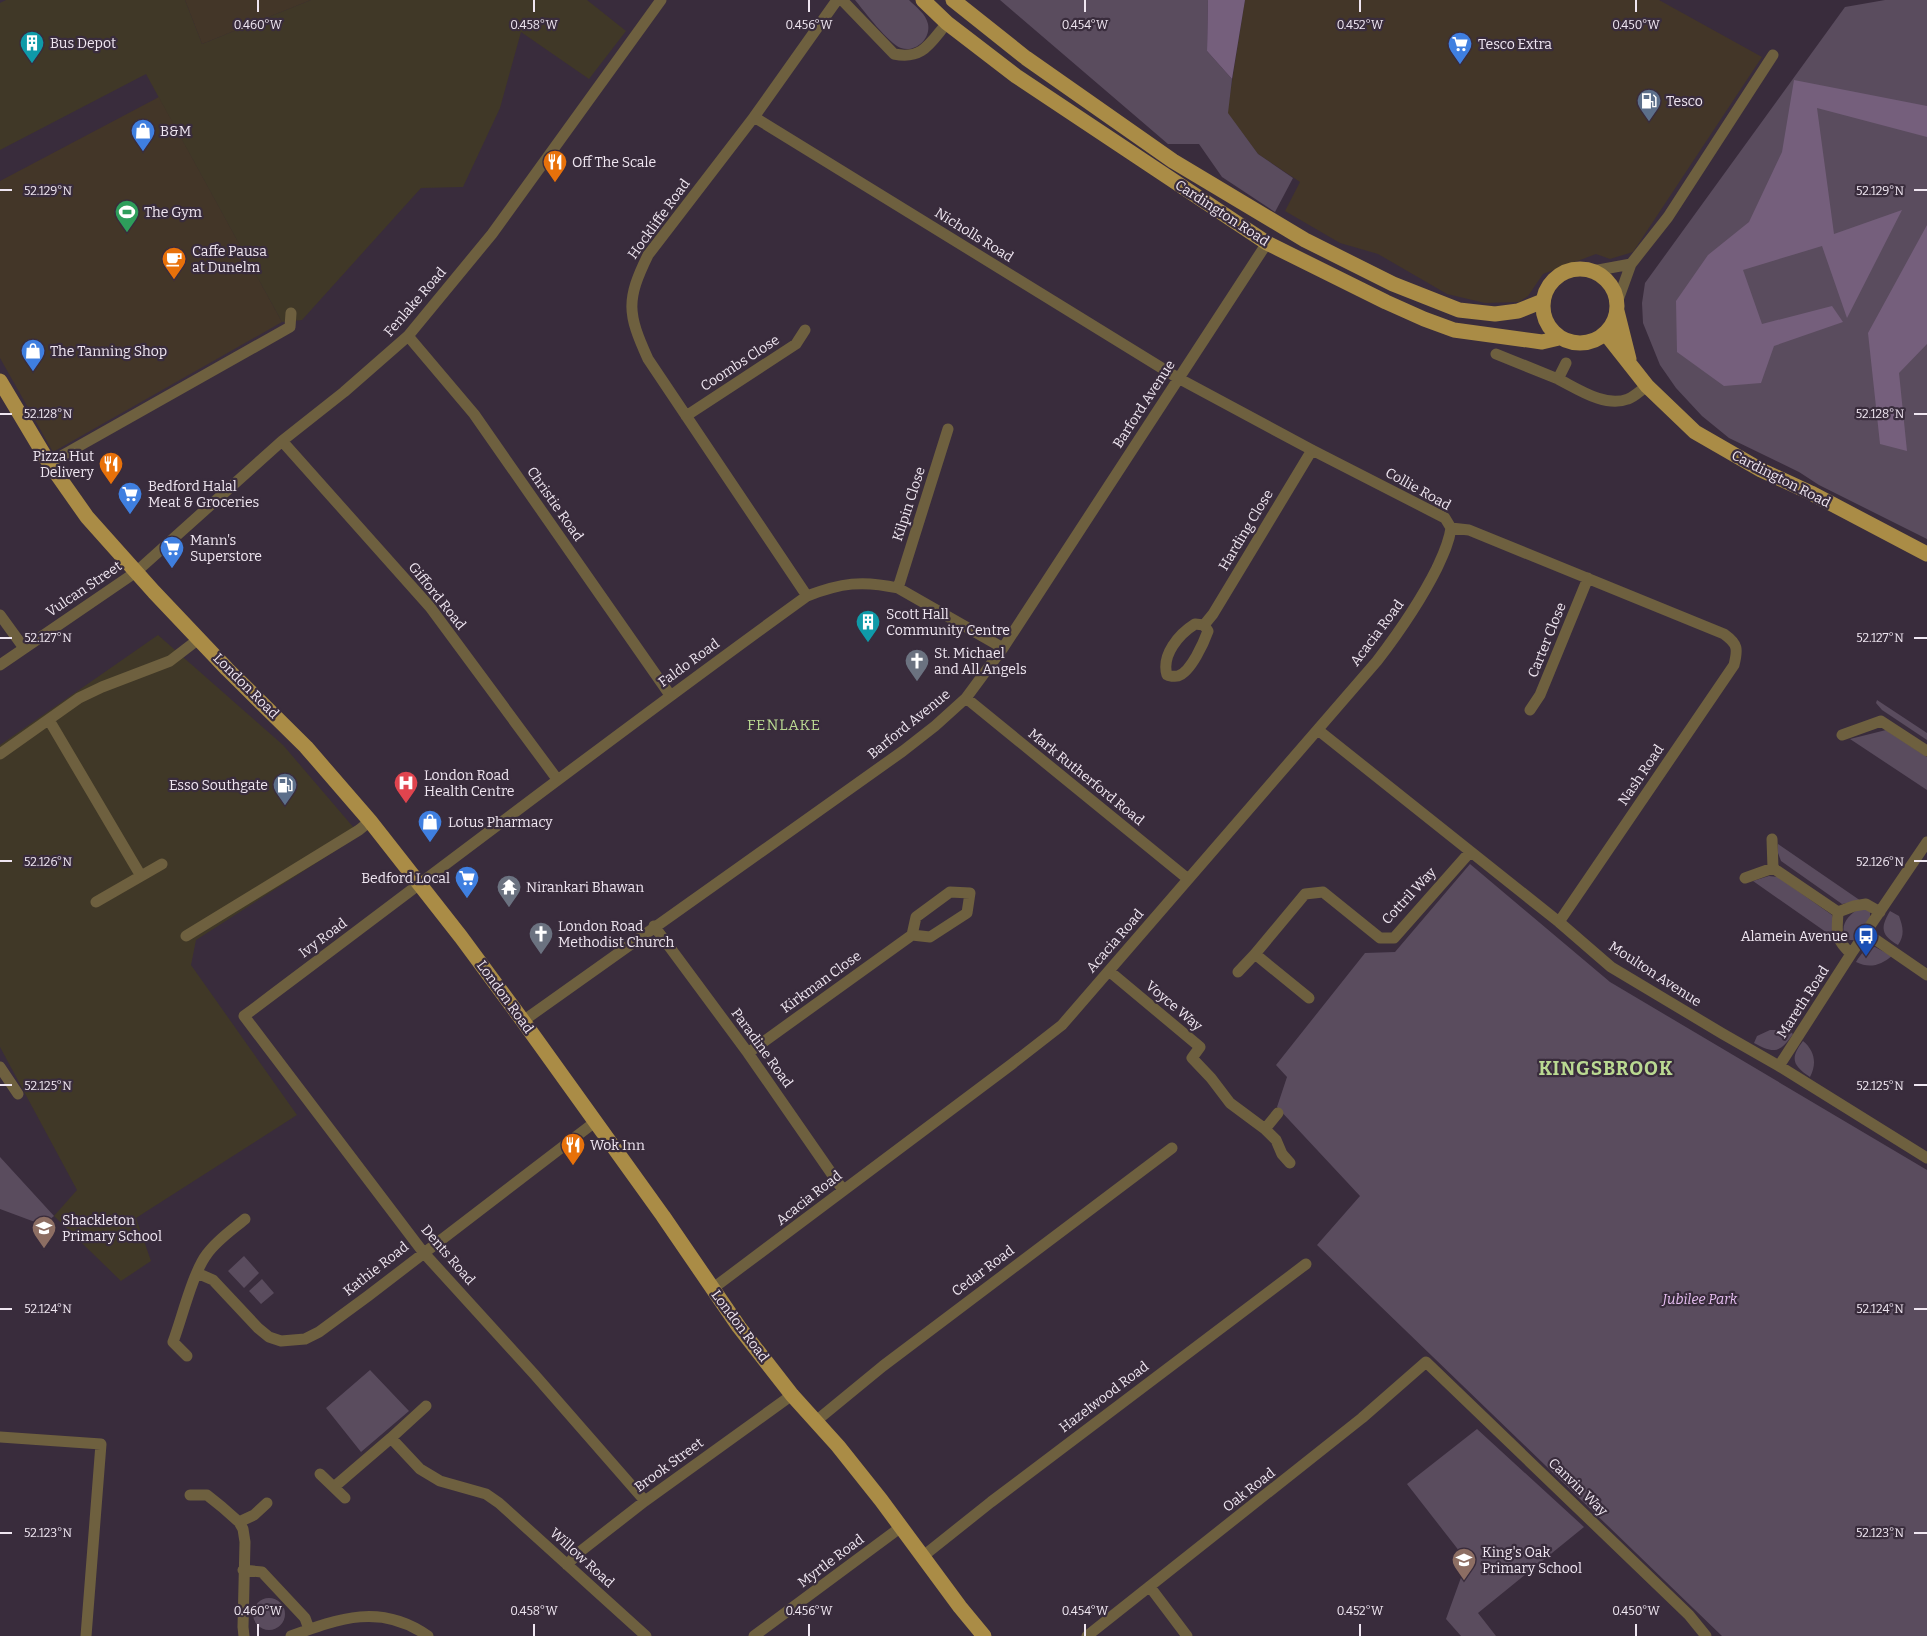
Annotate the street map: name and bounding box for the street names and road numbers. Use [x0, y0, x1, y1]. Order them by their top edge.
street label: Hockliffe Road [624, 176, 694, 262]
street label: Cardington Road [1172, 176, 1272, 250]
street label: Nicholls Road [932, 204, 1016, 266]
street label: Fenlake Road [380, 264, 450, 340]
street label: Coombs Close [697, 331, 783, 395]
street label: Barford Avenue [1109, 357, 1179, 451]
street label: Cardington Road [1729, 447, 1833, 511]
street label: Christie Road [523, 464, 587, 544]
street label: Collie Road [1382, 464, 1454, 514]
street label: Kilpin Close [889, 465, 929, 543]
street label: Harding Close [1215, 486, 1277, 574]
street label: Vulcan Street [43, 558, 125, 620]
street label: Gifford Road [405, 559, 469, 633]
street label: Acacia Road [1347, 597, 1407, 669]
street label: Carter Close [1524, 600, 1570, 680]
street label: Faldo Road [655, 635, 723, 691]
street label: London Road [210, 650, 282, 722]
street label: Barford Avenue [864, 686, 954, 762]
street label: Mark Rutherford Road [1025, 725, 1147, 829]
street label: Nash Road [1614, 741, 1668, 809]
street label: Cottril Way [1378, 864, 1440, 928]
street label: Acacia Road [1083, 906, 1147, 976]
street label: Ivy Road [296, 915, 350, 961]
street label: Moulton Avenue [1606, 938, 1704, 1010]
street label: Kirkman Close [777, 947, 865, 1017]
street label: London Road [473, 957, 537, 1037]
street label: Mareth Road [1773, 963, 1833, 1041]
street label: Voyce Way [1142, 977, 1206, 1035]
street label: Paradine Road [728, 1005, 796, 1091]
street label: Acacia Road [773, 1167, 845, 1229]
street label: Dents Road [417, 1222, 479, 1288]
street label: Kathie Road [340, 1238, 412, 1300]
street label: Cedar Road [948, 1242, 1018, 1300]
street label: London Road [708, 1287, 772, 1365]
street label: Hazelwood Road [1056, 1358, 1152, 1436]
street label: Brook Street [631, 1434, 707, 1496]
street label: Canvin Way [1545, 1455, 1612, 1520]
street label: Oak Road [1220, 1464, 1278, 1516]
street label: Willow Road [546, 1525, 618, 1591]
street label: Myrtle Road [795, 1531, 867, 1591]

